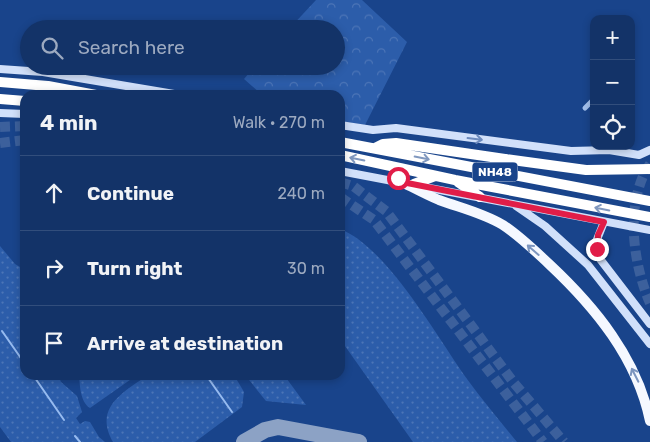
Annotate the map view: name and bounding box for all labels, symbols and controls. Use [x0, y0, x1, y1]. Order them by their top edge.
map controls [590, 15, 635, 150]
button: + [590, 15, 635, 60]
search box [20, 20, 345, 75]
icon: search [38, 34, 66, 62]
text: Search here [78, 36, 185, 59]
button: − [590, 60, 635, 105]
button: locate [590, 105, 635, 150]
text: 4 min [40, 110, 98, 135]
text: Walk · 270 m [233, 113, 325, 132]
one-way arrow [467, 134, 483, 144]
one-way arrow [414, 153, 430, 163]
one-way arrow [349, 154, 365, 163]
road number: NH48 [472, 162, 518, 182]
route start [387, 167, 410, 190]
icon: ahead [40, 179, 68, 207]
text: Continue [87, 182, 174, 205]
text: 240 m [278, 184, 325, 203]
one-way arrow [594, 203, 610, 213]
route end [586, 238, 609, 261]
one-way arrow [527, 244, 540, 255]
icon: right [40, 254, 68, 282]
text: Turn right [87, 257, 182, 280]
text: 30 m [287, 259, 325, 278]
icon: arrive [40, 329, 68, 357]
text: Arrive at destination [87, 332, 283, 355]
one-way arrow [630, 368, 639, 383]

